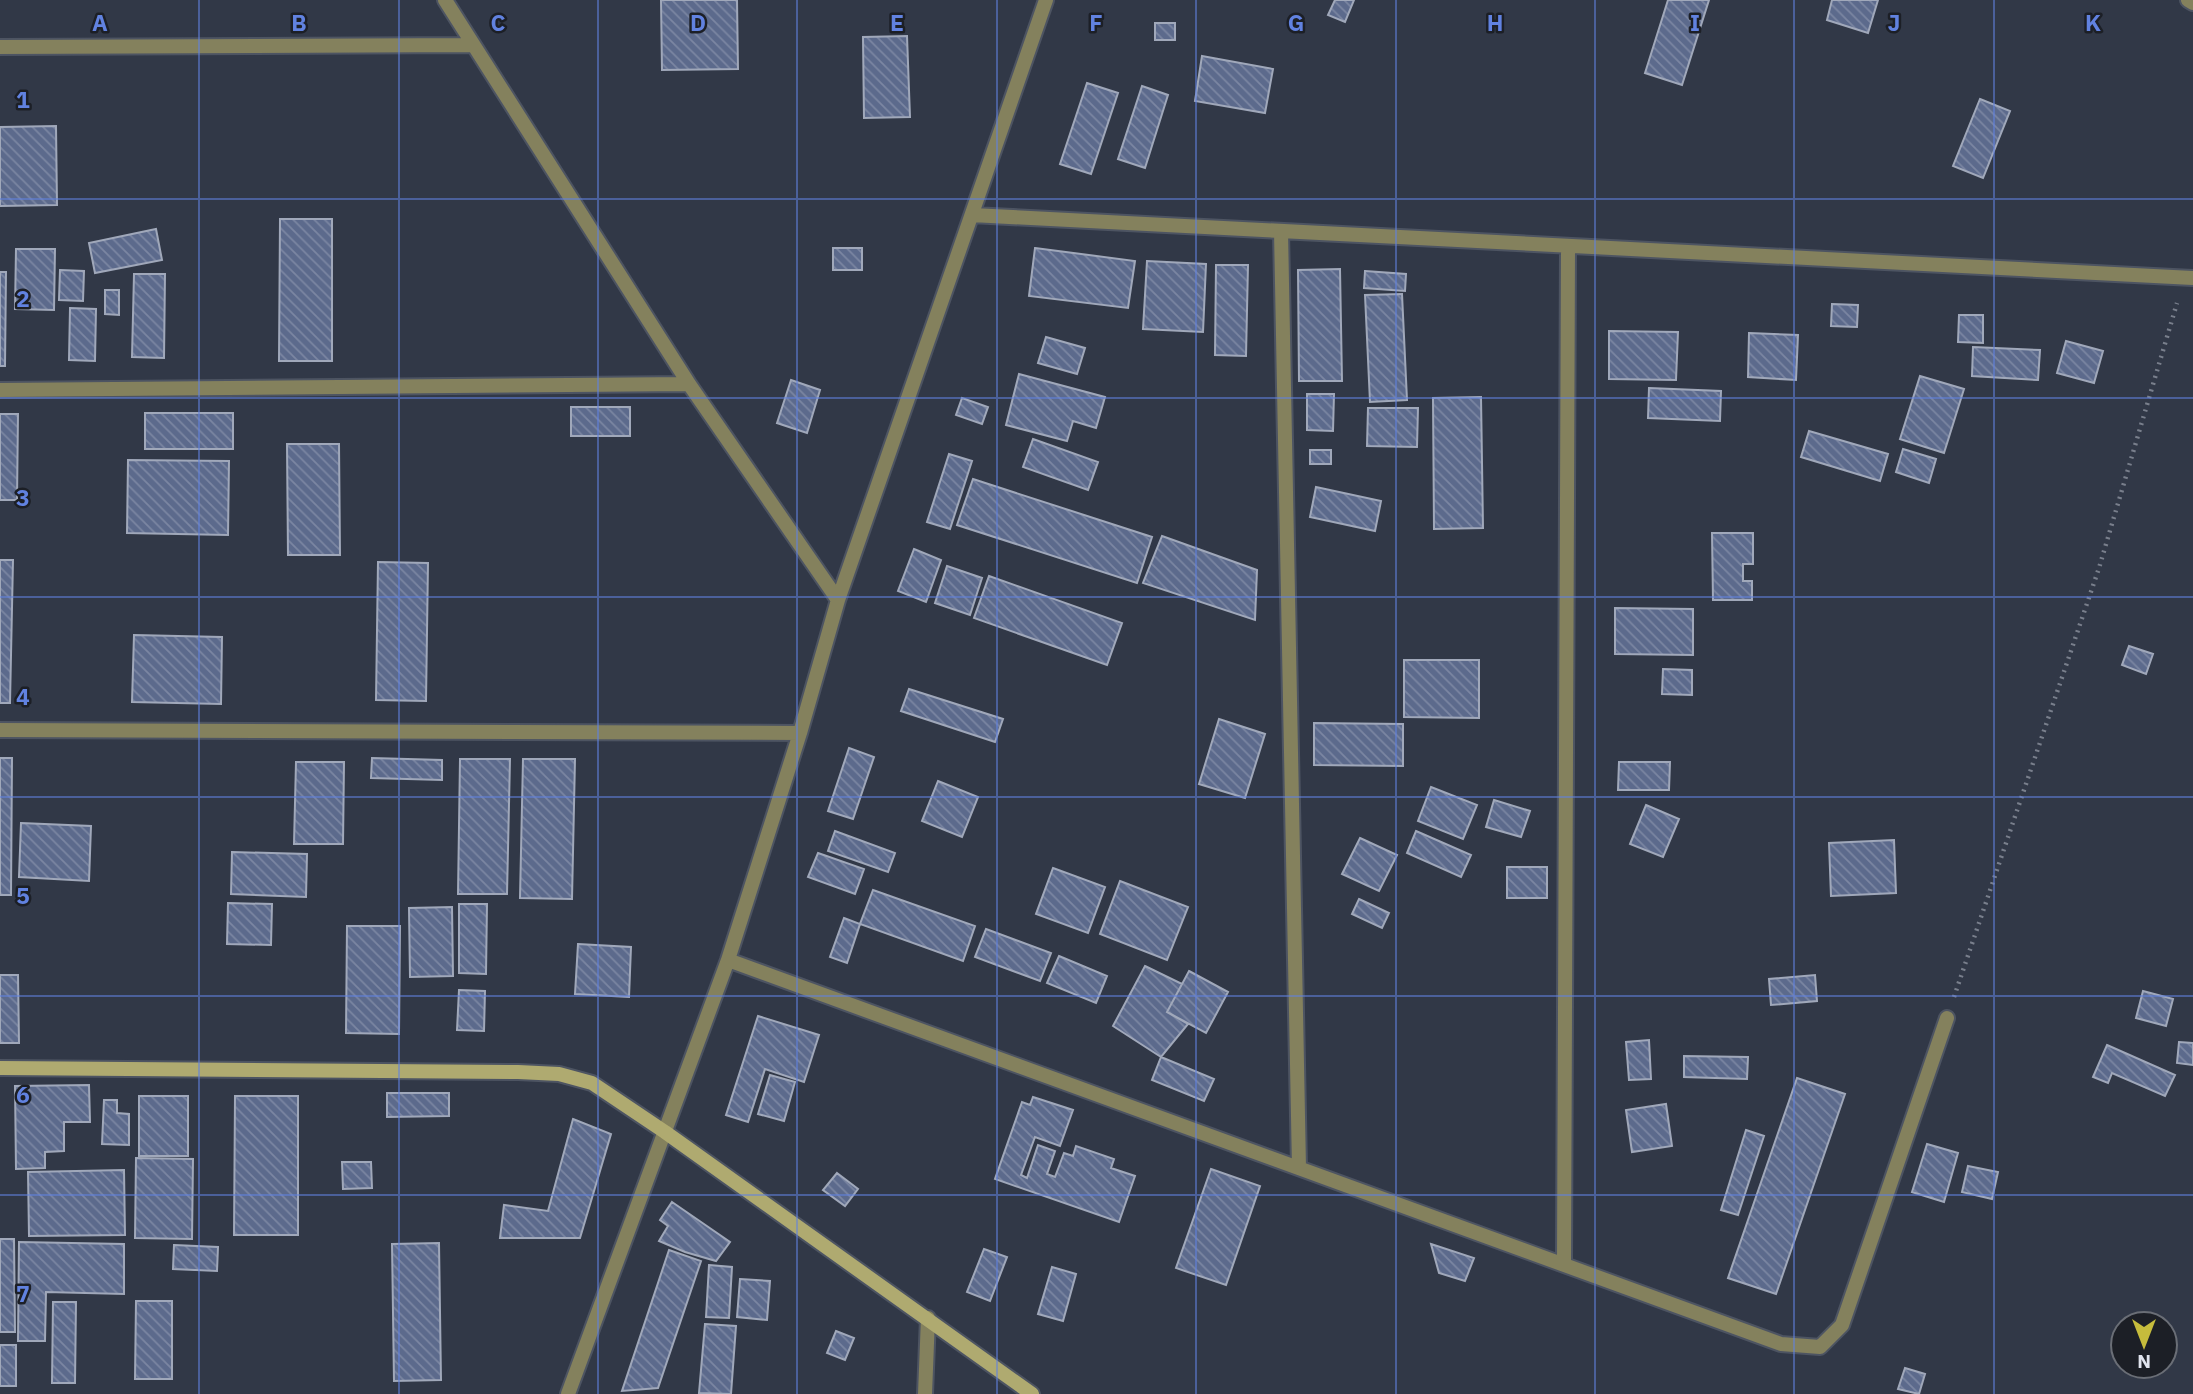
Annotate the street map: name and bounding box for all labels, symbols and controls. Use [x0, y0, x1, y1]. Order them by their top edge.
text: A [92, 7, 108, 37]
text: B [291, 7, 307, 37]
text: C [491, 7, 506, 37]
text: D [690, 7, 706, 37]
text: E [890, 7, 904, 37]
text: F [1089, 7, 1103, 37]
text: G [1288, 7, 1304, 37]
text: H [1487, 7, 1503, 37]
text: I [1690, 7, 1700, 37]
text: J [1888, 7, 1900, 37]
text: K [2085, 7, 2101, 37]
text: 1 [16, 84, 30, 114]
text: 2 [16, 283, 30, 313]
text: 3 [16, 482, 30, 512]
text: 4 [16, 681, 30, 711]
text: 5 [16, 880, 30, 910]
text: 6 [16, 1079, 30, 1109]
text: 7 [16, 1278, 30, 1308]
north arrow [2109, 1310, 2179, 1380]
text: N [2137, 1350, 2151, 1374]

